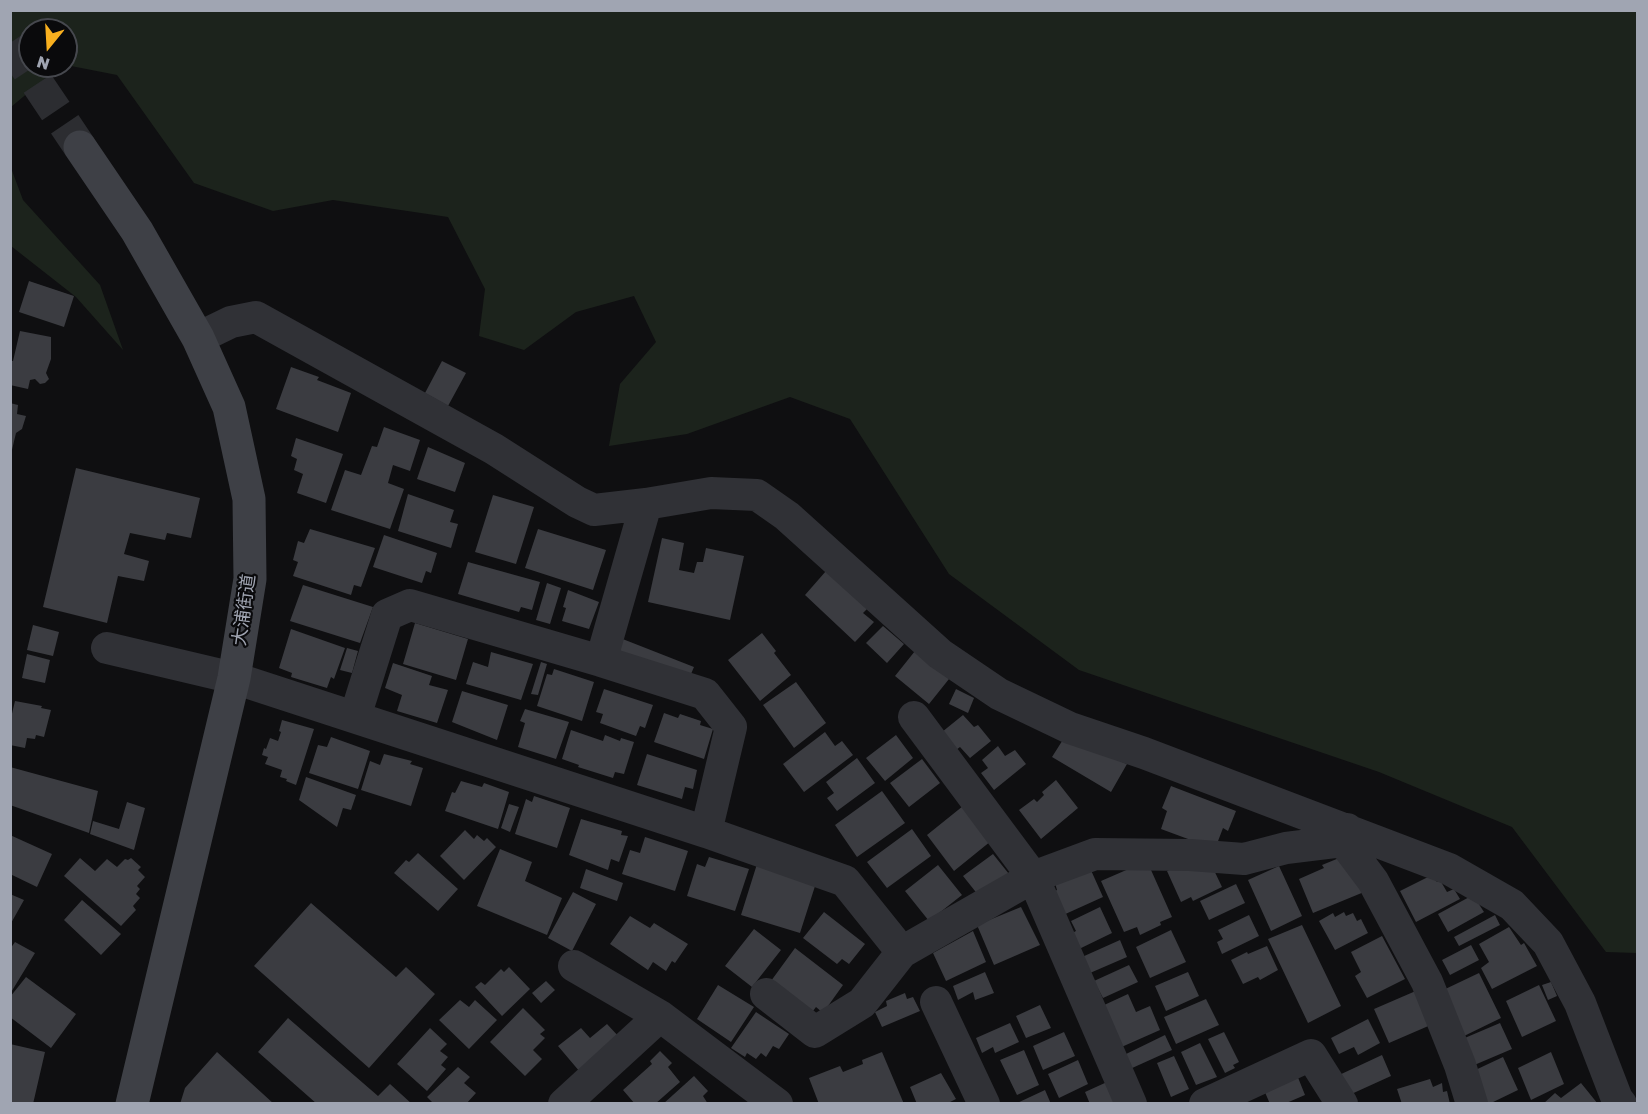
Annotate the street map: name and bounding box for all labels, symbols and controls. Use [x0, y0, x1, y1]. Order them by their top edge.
north arrow [18, 18, 78, 78]
text: N [34, 52, 52, 75]
street label: 大浦街道 [228, 573, 260, 647]

